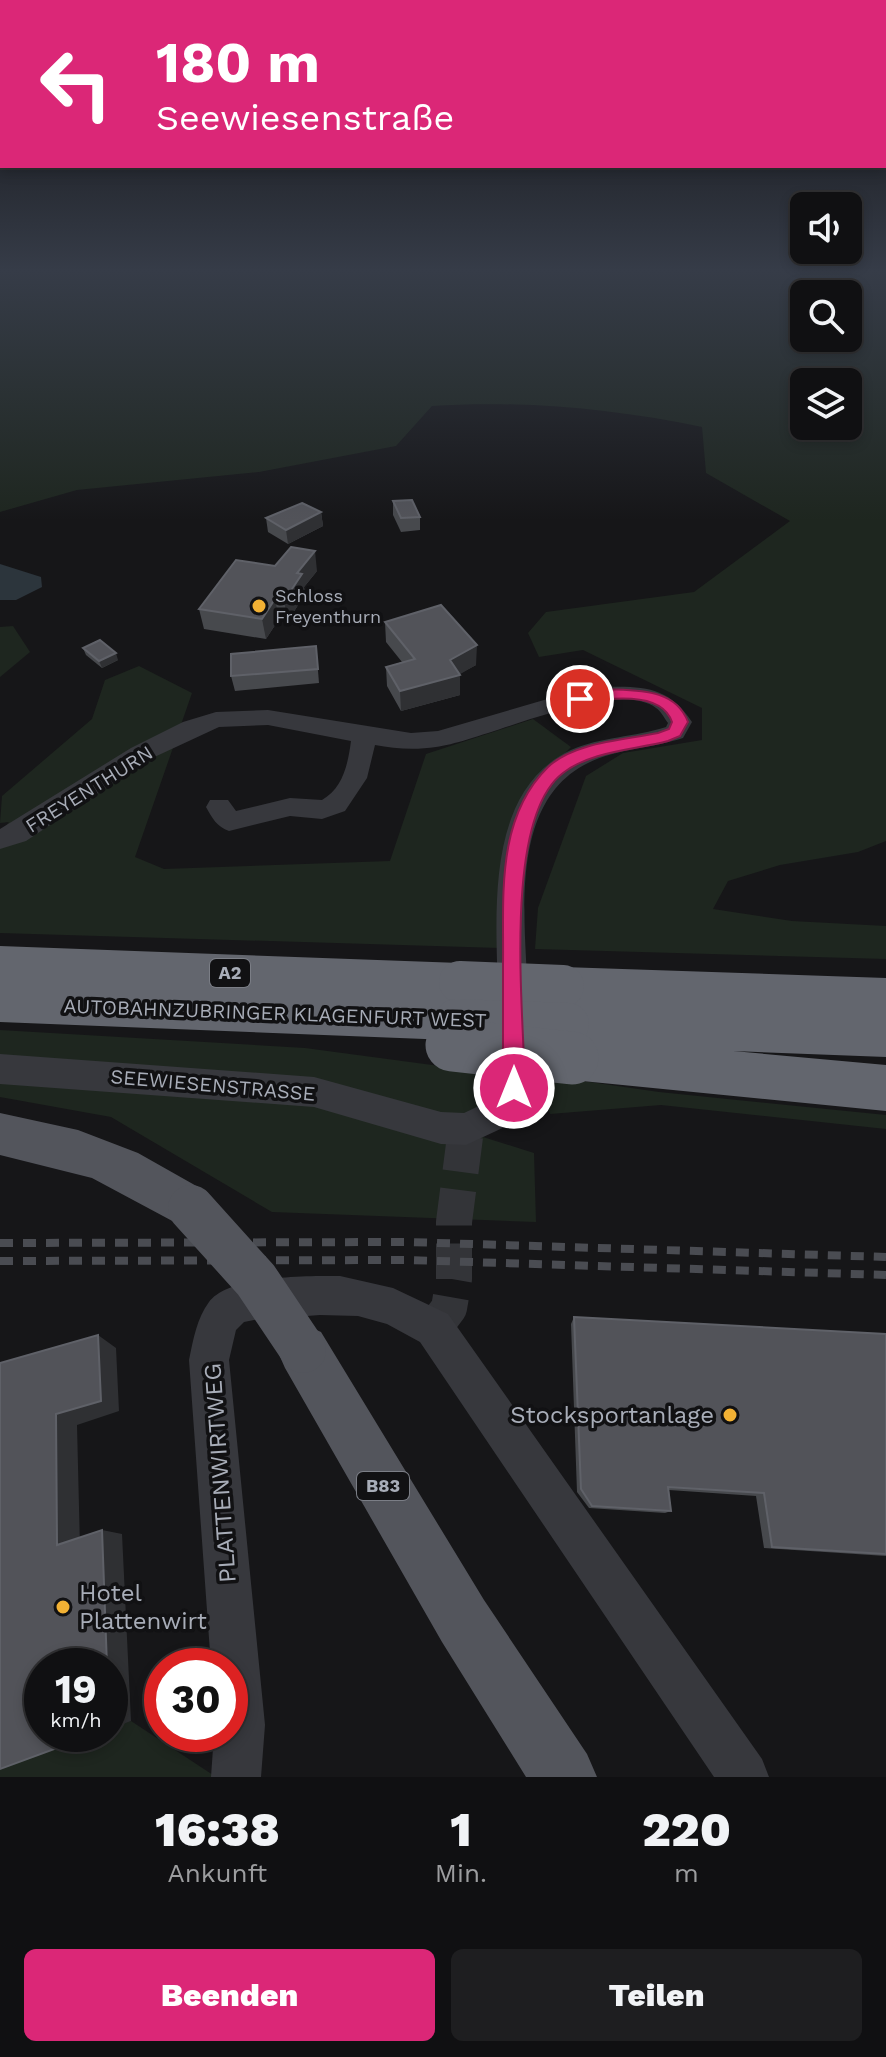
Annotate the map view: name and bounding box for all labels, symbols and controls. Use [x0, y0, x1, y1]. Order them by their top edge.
text: 180 m [156, 30, 320, 96]
icon: left [24, 32, 128, 136]
text: Seewiesenstraße [156, 97, 454, 139]
map controls [790, 192, 862, 440]
button: sound [790, 192, 862, 264]
button: search [790, 280, 862, 352]
button: layers [790, 368, 862, 440]
place label: Schloss Freyenthurn [275, 585, 381, 627]
marker: Schloss Freyenthurn [250, 597, 268, 615]
pin [546, 665, 614, 733]
icon: arrive [558, 677, 602, 721]
street label: FREYENTHURN [21, 740, 157, 838]
road number: A2 [210, 959, 250, 987]
street label: AUTOBAHNZUBRINGER KLAGENFURT WEST [63, 994, 487, 1032]
position arrow [472, 1046, 556, 1130]
street label: SEEWIESENSTRASSE [110, 1064, 316, 1106]
street label: PLATTENWIRTWEG [198, 1362, 242, 1584]
place label: Stocksportanlage [510, 1401, 714, 1429]
marker: Stocksportanlage [721, 1406, 739, 1424]
road number: B83 [357, 1472, 409, 1500]
place label: Hotel Plattenwirt [79, 1579, 207, 1635]
marker: Hotel Plattenwirt [54, 1598, 72, 1616]
speed limit sign: 30 [144, 1648, 248, 1752]
text: 19 [55, 1666, 97, 1713]
text: km/h [50, 1708, 102, 1732]
text: 16:38 [155, 1801, 280, 1858]
text: 1 [450, 1801, 472, 1858]
text: 220 [642, 1801, 731, 1858]
text: Ankunft [168, 1858, 267, 1888]
text: Min. [435, 1858, 487, 1888]
text: m [674, 1858, 699, 1888]
button: Beenden [24, 1949, 435, 2041]
button: Teilen [451, 1949, 862, 2041]

